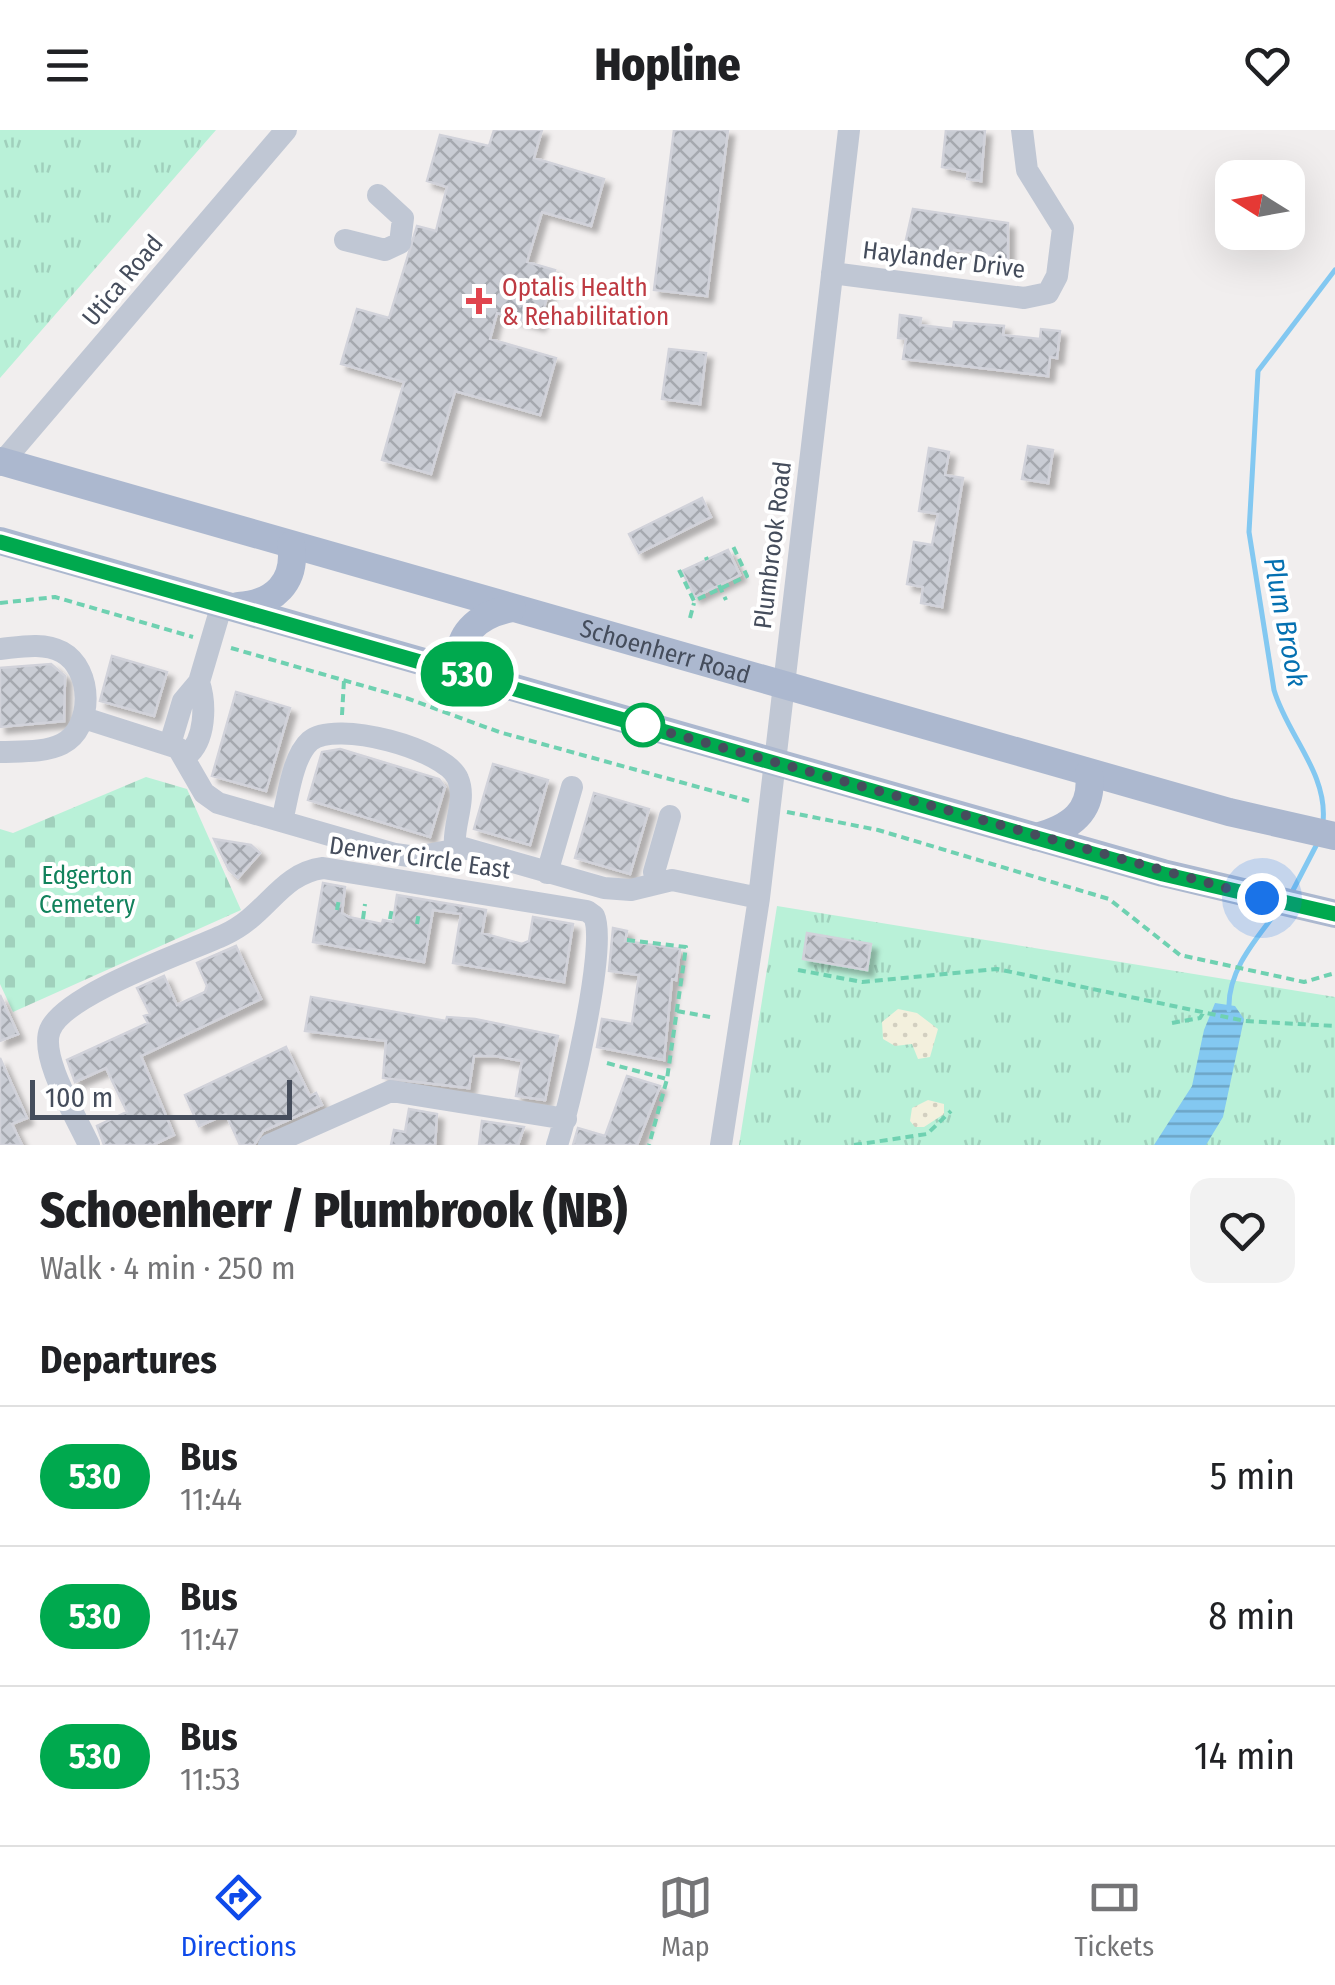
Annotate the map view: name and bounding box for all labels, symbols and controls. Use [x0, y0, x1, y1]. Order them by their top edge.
icon: menu [40, 38, 95, 93]
text: Hopline [594, 38, 741, 92]
icon: heart [1240, 38, 1295, 93]
north arrow [1215, 160, 1305, 250]
map controls [1215, 160, 1305, 250]
street label: Utica Road [76, 229, 169, 332]
street label: Haylander Drive [861, 235, 1027, 285]
place label: Optalis Health & Rehabilitation [502, 273, 669, 332]
marker: Optalis Health & Rehabilitation [466, 288, 492, 314]
street label: Plumbrook Road [748, 460, 798, 631]
water label: Plum Brook [1257, 555, 1314, 690]
street label: Schoenherr Road [576, 613, 754, 691]
line badge: 530 [410, 642, 524, 706]
text: 530 [441, 653, 493, 695]
unlabelled marker [622, 704, 664, 746]
street label: Denver Circle East [327, 830, 513, 886]
park label: Edgerton Cemetery [39, 861, 135, 920]
your location [1237, 873, 1287, 923]
scale bar [30, 1075, 292, 1120]
text: 100 m [45, 1081, 113, 1114]
button: heart [1190, 1178, 1295, 1283]
text: Schoenherr / Plumbrook (NB) [40, 1182, 627, 1240]
text: Walk · 4 min · 250 m [40, 1249, 296, 1287]
text: Departures [40, 1337, 217, 1383]
text: Bus [180, 1434, 238, 1480]
text: 5 min [1210, 1453, 1295, 1499]
text: 530 [69, 1455, 121, 1497]
text: 11:44 [180, 1480, 242, 1518]
text: Bus [180, 1574, 238, 1620]
text: 8 min [1208, 1593, 1295, 1639]
text: 530 [69, 1595, 121, 1637]
text: 11:47 [180, 1620, 239, 1658]
text: Bus [180, 1714, 238, 1760]
text: 14 min [1194, 1733, 1295, 1779]
text: 530 [69, 1735, 121, 1777]
text: 11:53 [180, 1760, 240, 1798]
tab: Directions [181, 1870, 297, 1963]
tab: Map [658, 1870, 713, 1963]
tab: Tickets [1074, 1870, 1154, 1963]

